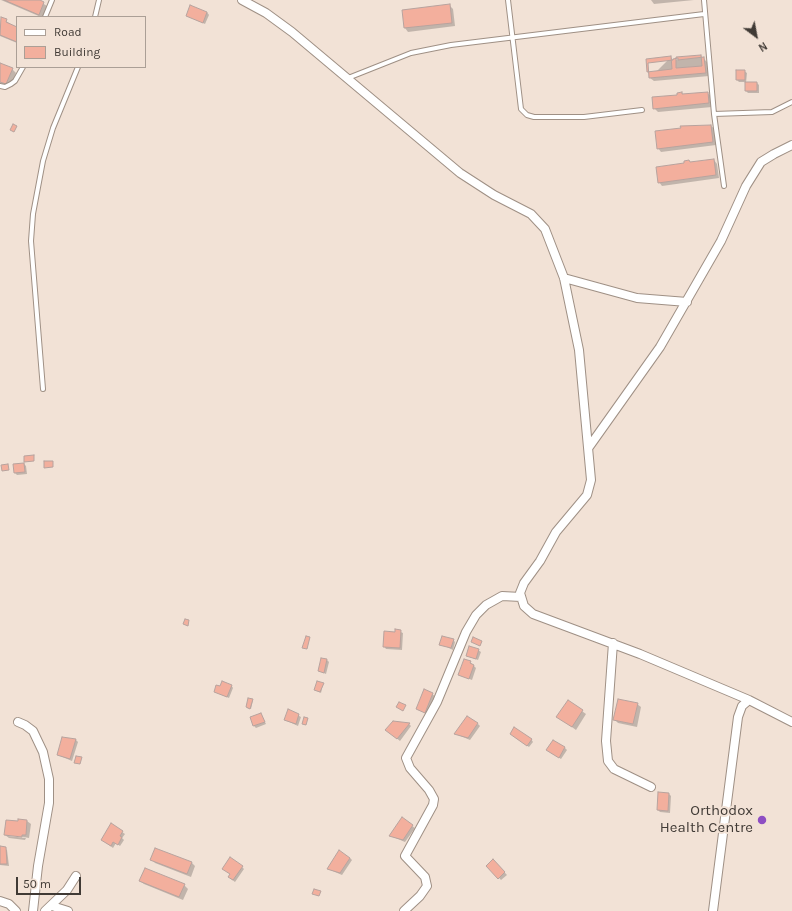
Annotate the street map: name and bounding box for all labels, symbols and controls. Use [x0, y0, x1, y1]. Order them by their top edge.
legend [16, 16, 146, 68]
north arrow [736, 16, 776, 56]
text: Road [54, 25, 82, 39]
text: N [756, 39, 769, 54]
text: Building [54, 45, 100, 59]
place label: Orthodox Health Centre [660, 802, 753, 837]
marker: Orthodox Health Centre [756, 814, 768, 826]
scale bar [18, 869, 83, 895]
text: 50 m [23, 877, 51, 891]

